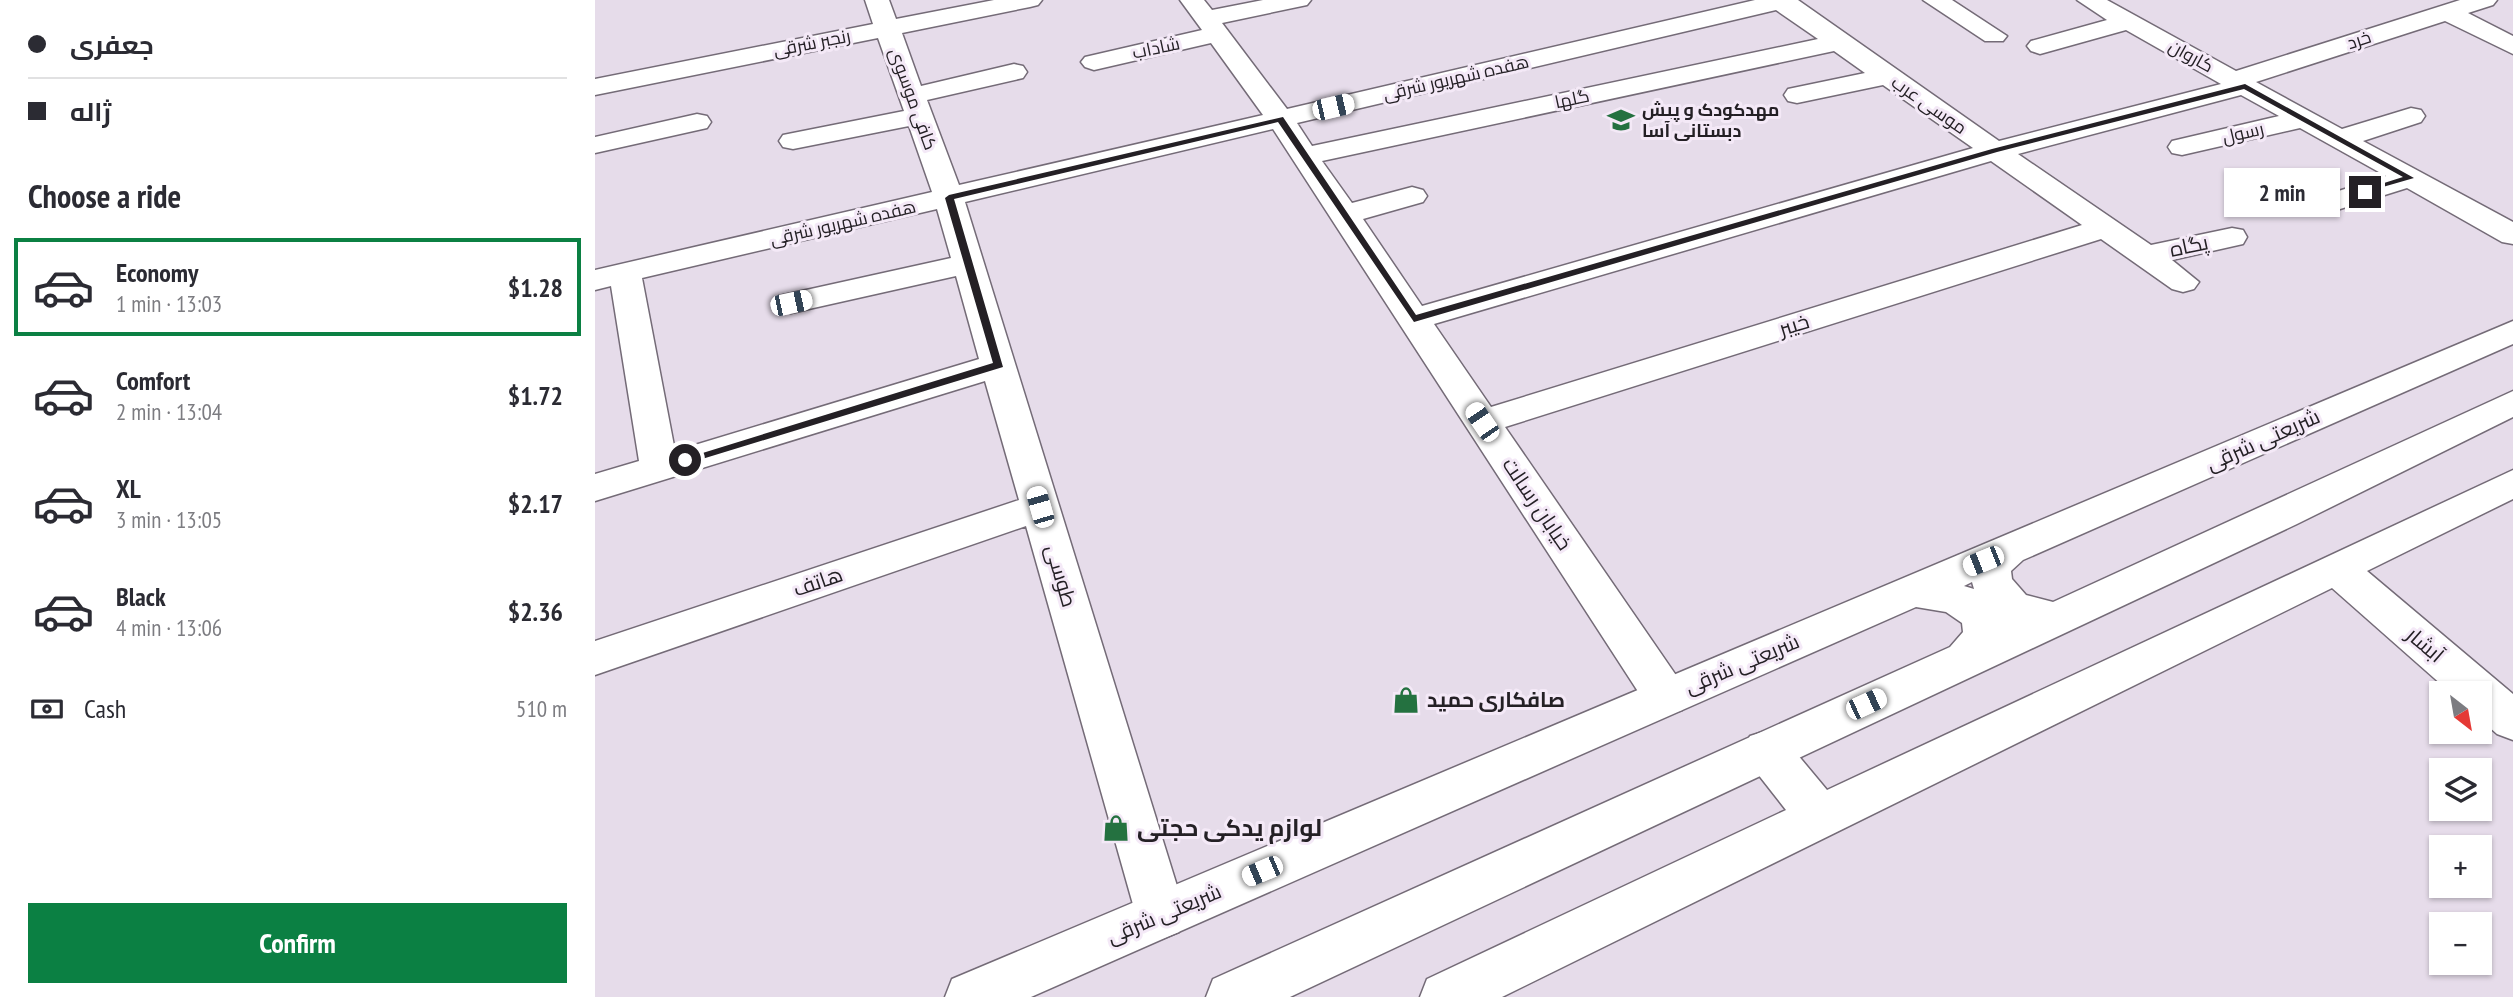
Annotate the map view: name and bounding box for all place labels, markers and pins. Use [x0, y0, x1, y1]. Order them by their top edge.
place label: مهدکودک و پیش دبستانی آسا [1642, 98, 1780, 142]
school or university icon: مهدکودک و پیش دبستانی آسا [1606, 105, 1636, 135]
shop icon: صافکاری حمید [1391, 685, 1421, 715]
place label: صافکاری حمید [1427, 686, 1565, 713]
place label: لوازم یدکی حجتی [1137, 812, 1322, 844]
shop icon: لوازم یدکی حجتی [1101, 813, 1131, 843]

